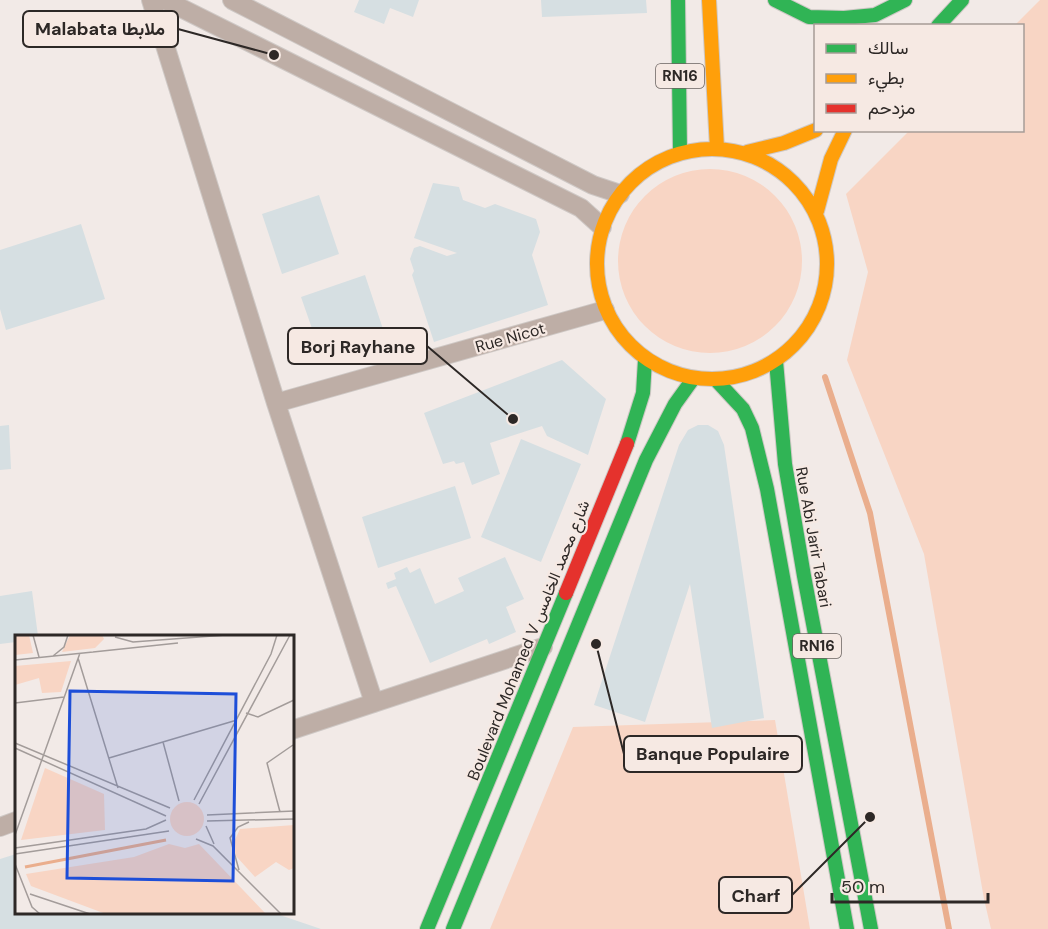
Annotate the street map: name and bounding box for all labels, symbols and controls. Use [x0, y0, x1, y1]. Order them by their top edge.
callout: Malabata ملابطا [23, 11, 178, 47]
text: Malabata ملابطا [35, 17, 165, 41]
legend [814, 24, 1024, 132]
text: سالك [868, 36, 908, 60]
road number: RN16 [656, 64, 704, 88]
text: بطيء [868, 66, 904, 93]
text: مزدحم [868, 96, 915, 120]
street label: Rue Nicot [473, 318, 547, 357]
callout: Borj Rayhane [288, 328, 427, 364]
text: Borj Rayhane [301, 335, 416, 359]
street label: Rue Abi Jarir Tabari [791, 465, 836, 609]
street label: Boulevard Mohamed V شارع محمد الخامس [462, 497, 595, 784]
road number: RN16 [793, 634, 841, 658]
inset map [15, 635, 294, 914]
callout: Banque Populaire [624, 736, 802, 772]
text: Banque Populaire [636, 742, 790, 766]
scale bar [832, 866, 988, 904]
text: 50 m [841, 875, 885, 899]
callout: Charf [719, 877, 792, 913]
text: Charf [732, 884, 781, 908]

